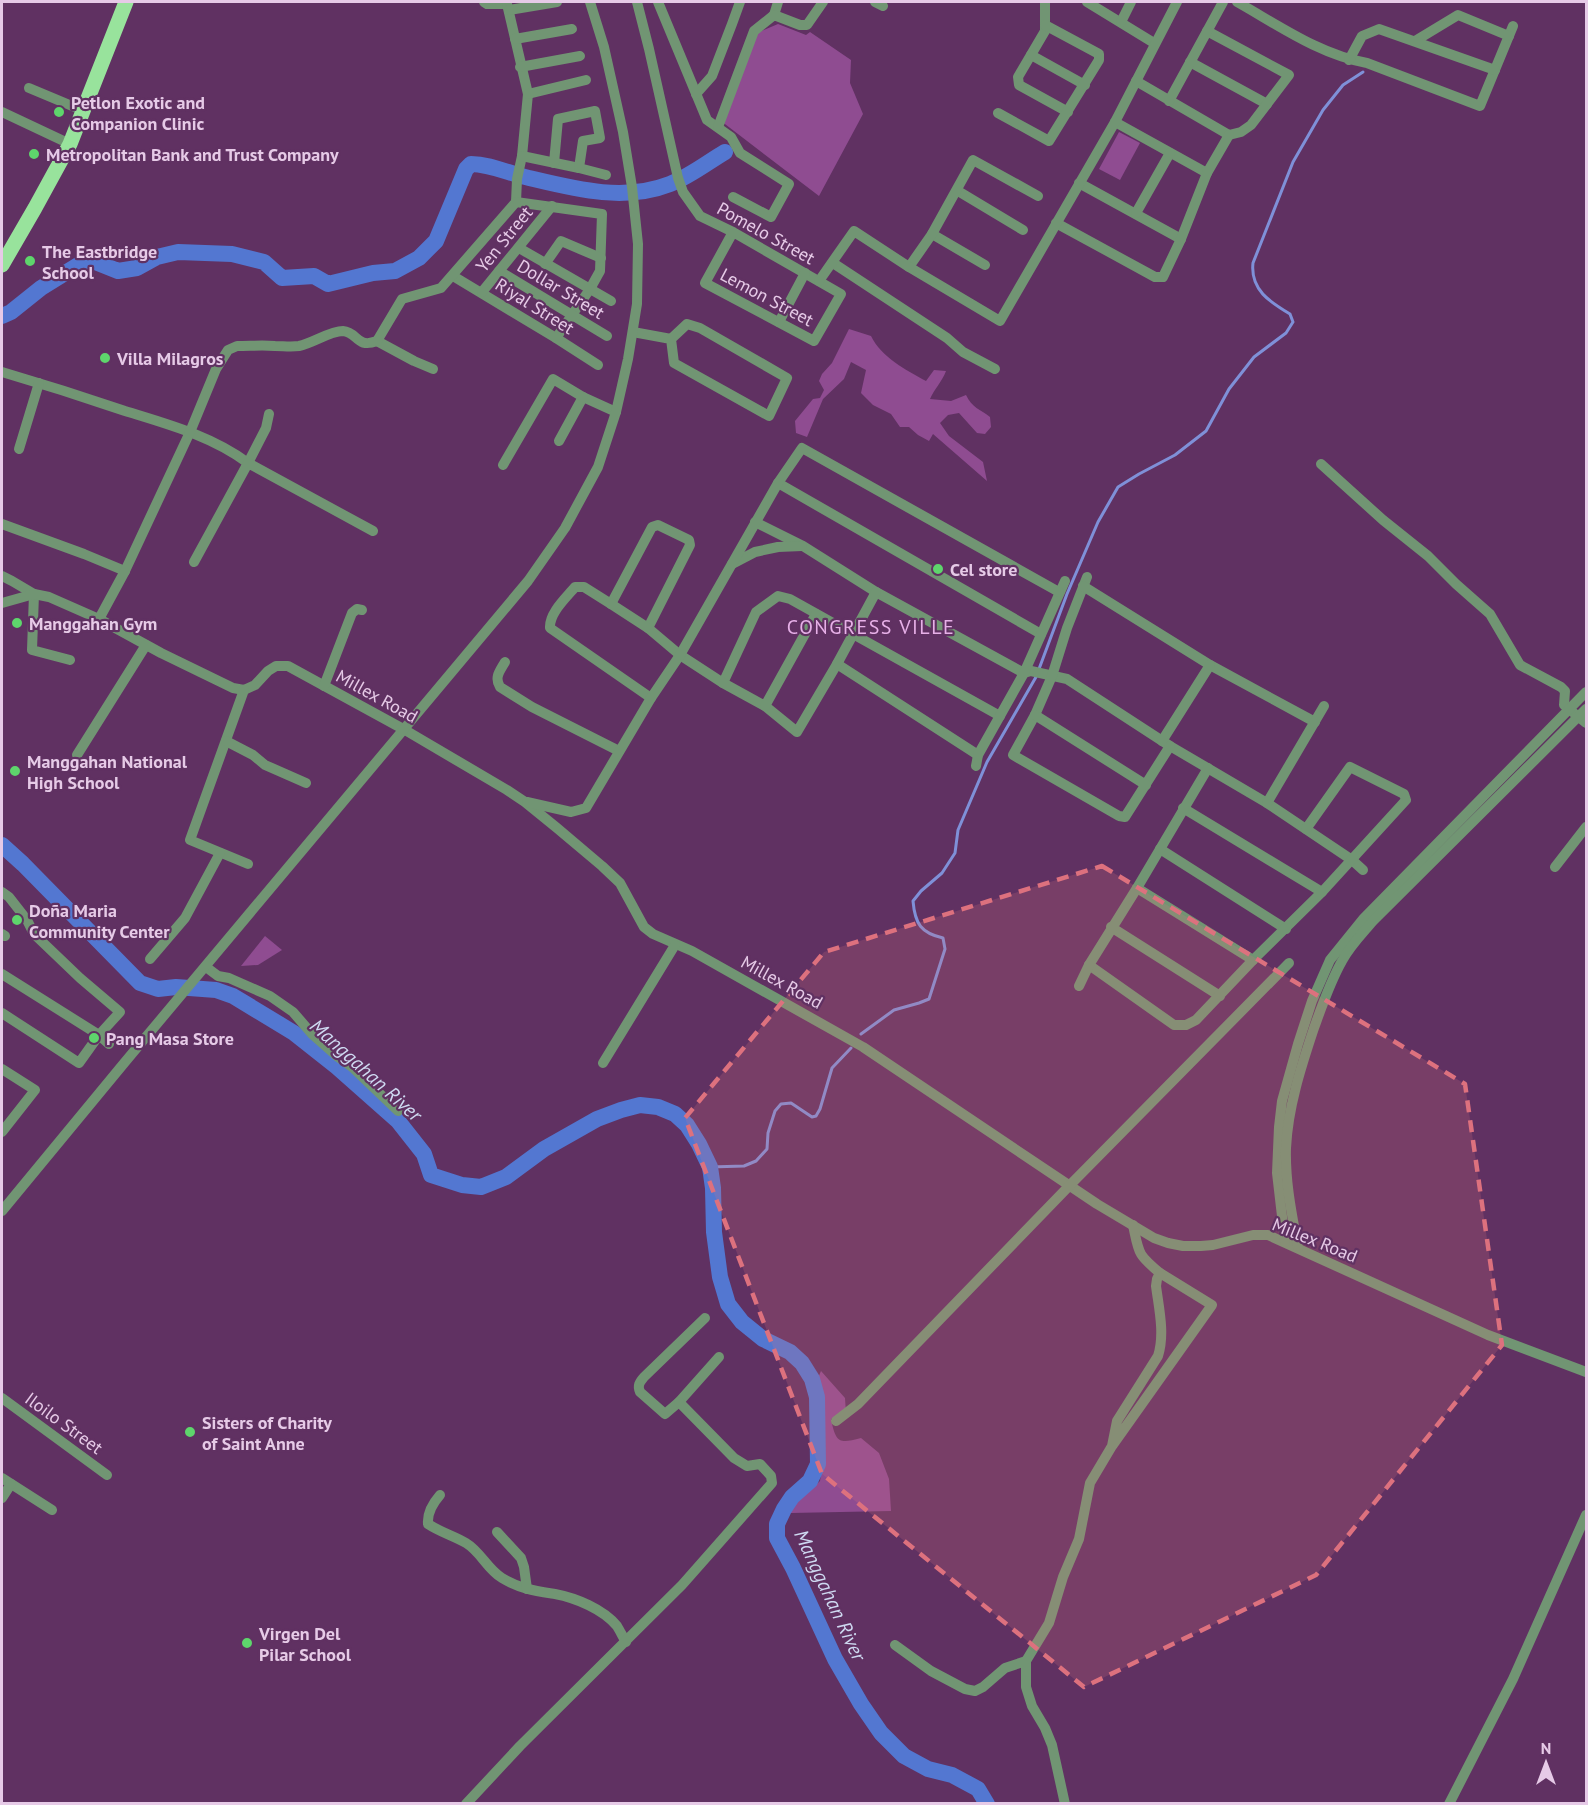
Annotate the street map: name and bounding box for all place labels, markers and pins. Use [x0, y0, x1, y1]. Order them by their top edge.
place label: Petlon Exotic and Companion Clinic [71, 91, 205, 135]
marker: Petlon Exotic and Companion Clinic [52, 105, 66, 119]
place label: Metropolitan Bank and Trust Company [46, 143, 339, 166]
marker: Metropolitan Bank and Trust Company [27, 147, 41, 161]
place label: The Eastbridge School [42, 240, 157, 284]
marker: The Eastbridge School [23, 254, 37, 268]
place label: Villa Milagros [116, 347, 224, 370]
marker: Villa Milagros [98, 351, 112, 365]
place label: Cel store [950, 558, 1017, 581]
marker: Cel store [931, 562, 945, 576]
place label: Manggahan Gym [29, 612, 157, 635]
marker: Manggahan Gym [10, 616, 24, 630]
place label: Manggahan National High School [27, 750, 188, 794]
marker: Manggahan National High School [8, 764, 22, 778]
place label: Doña Maria Community Center [29, 899, 170, 943]
marker: Doña Maria Community Center [10, 913, 24, 927]
place label: Pang Masa Store [106, 1027, 234, 1050]
marker: Pang Masa Store [87, 1031, 101, 1045]
place label: Sisters of Charity of Saint Anne [202, 1411, 332, 1455]
marker: Sisters of Charity of Saint Anne [183, 1425, 197, 1439]
place label: Virgen Del Pilar School [258, 1622, 352, 1666]
marker: Virgen Del Pilar School [240, 1636, 254, 1650]

